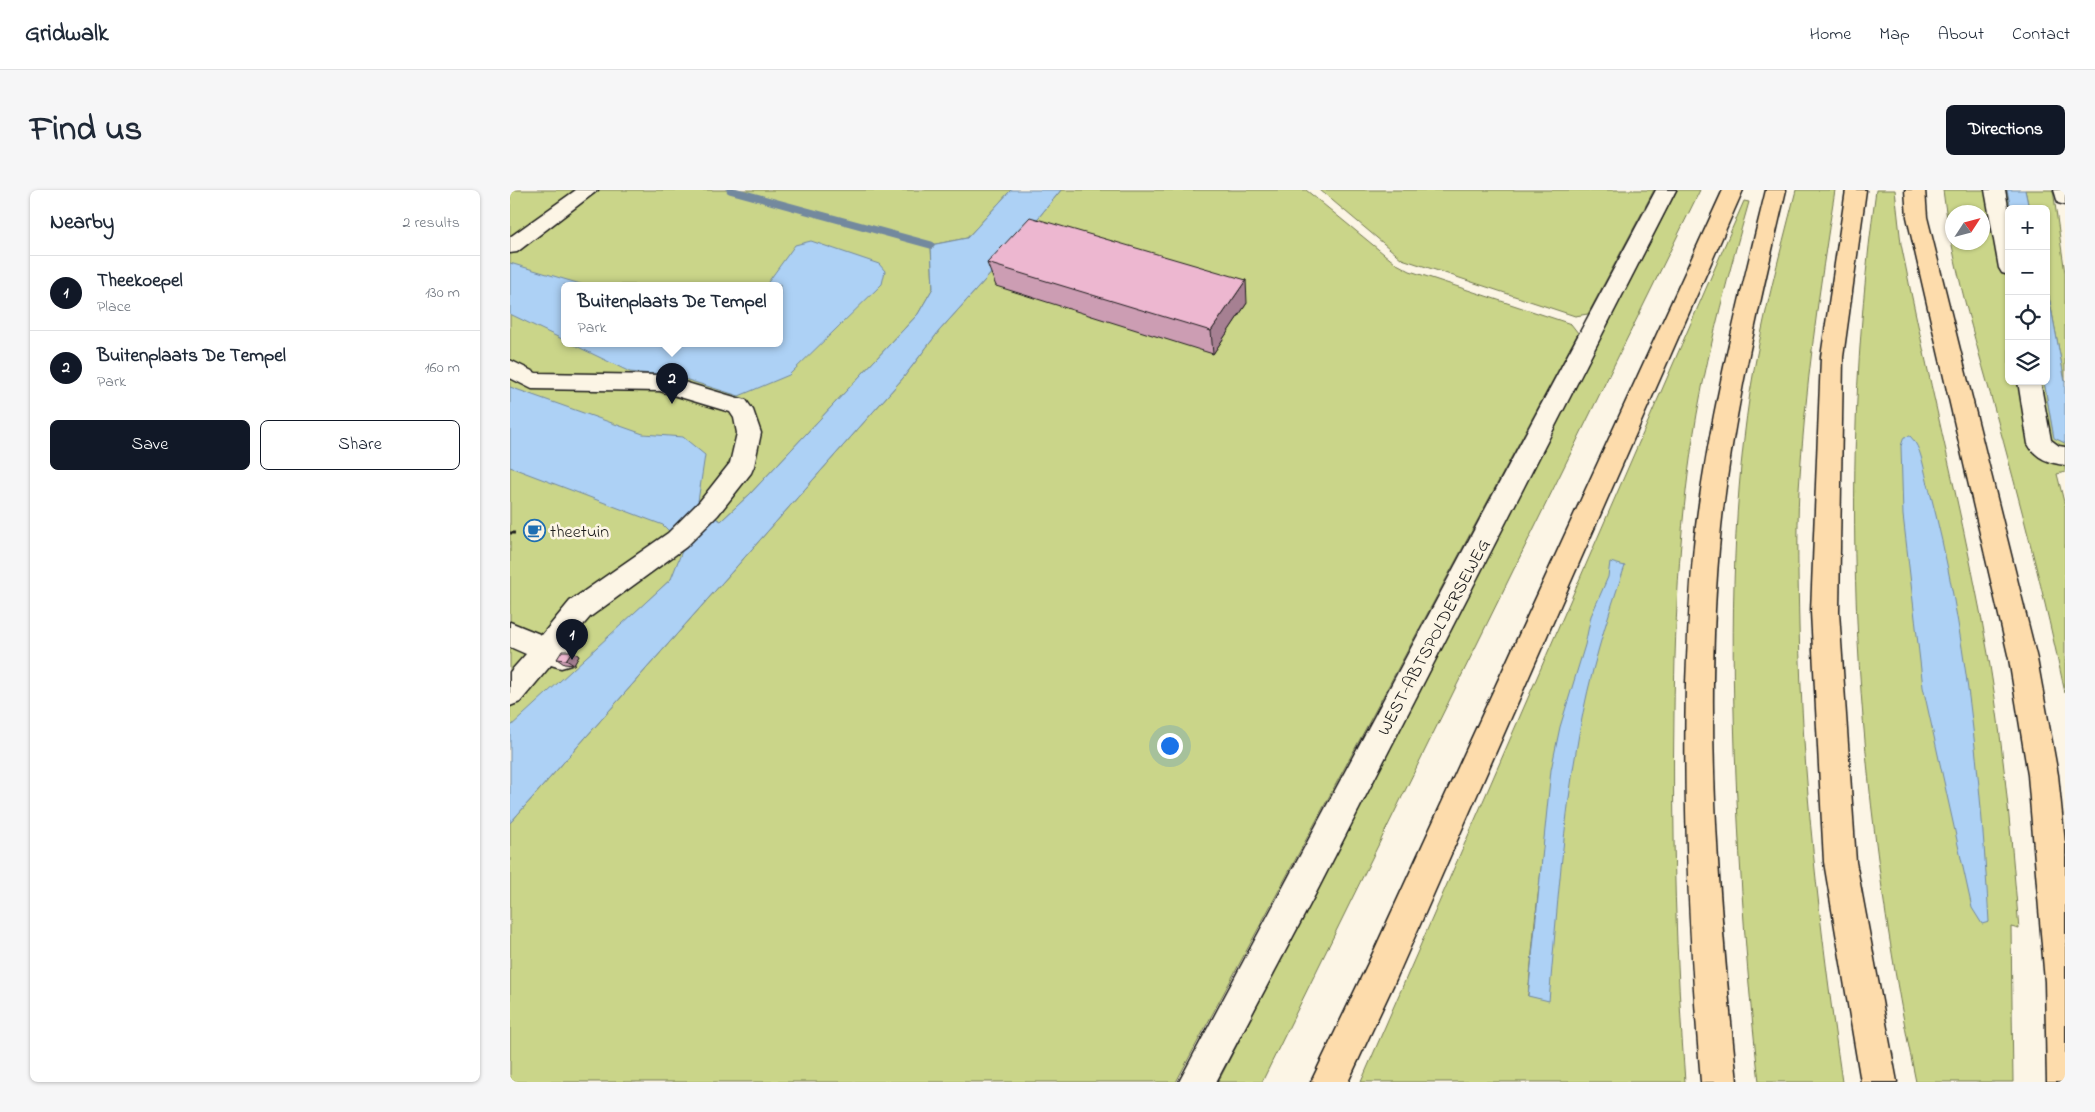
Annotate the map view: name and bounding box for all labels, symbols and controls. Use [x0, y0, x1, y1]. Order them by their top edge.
text: Gridwalk [25, 17, 109, 52]
text: Home [1810, 22, 1851, 48]
text: Map [1879, 22, 1910, 48]
text: About [1938, 22, 1984, 48]
text: Contact [2012, 22, 2070, 48]
text: Find us [30, 105, 142, 156]
button: Directions [1946, 105, 2065, 155]
north arrow [1945, 205, 1990, 250]
map controls [2005, 205, 2050, 385]
button: + [2005, 205, 2050, 250]
text: Nearby [50, 208, 114, 238]
text: 2 results [402, 211, 460, 235]
button: − [2005, 250, 2050, 295]
text: Theekoepel [97, 268, 183, 295]
text: 1 [63, 281, 69, 305]
text: 130 m [425, 281, 460, 305]
popup [561, 282, 783, 347]
text: Buitenplaats De Tempel [578, 289, 766, 316]
text: Place [97, 295, 131, 319]
button: locate [2005, 295, 2050, 340]
text: Park [578, 316, 606, 340]
button: layers [2005, 340, 2050, 385]
text: Buitenplaats De Tempel [97, 343, 286, 370]
text: 2 [62, 356, 70, 380]
text: 160 m [425, 356, 460, 380]
pin: 2 [656, 363, 688, 404]
text: Park [97, 370, 126, 394]
button: Save [50, 420, 250, 470]
button: Share [260, 420, 460, 470]
cafe icon: theetuin [522, 519, 546, 543]
place label: theetuin [550, 520, 609, 546]
street label: WEST-ABTSPOLDERSEWEG [1372, 535, 1498, 741]
pin: 1 [556, 619, 588, 660]
your location [1157, 733, 1183, 759]

